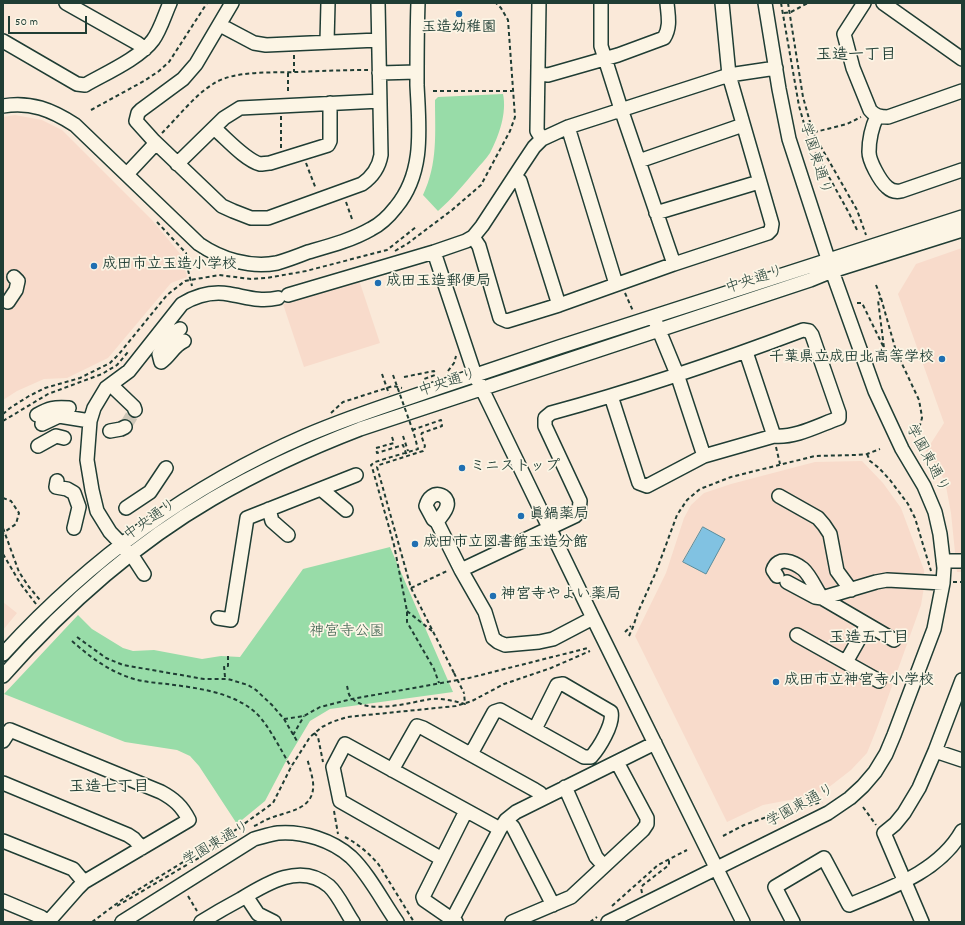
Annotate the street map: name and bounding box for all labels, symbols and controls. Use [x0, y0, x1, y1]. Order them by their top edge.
scale bar [10, 8, 89, 34]
marker: 玉造幼稚園 [454, 9, 464, 19]
text: 50 m [15, 14, 38, 31]
place label: 玉造幼稚園 [422, 20, 496, 38]
district label: 玉造一丁目 [816, 47, 896, 67]
street label: 学園東通り [794, 121, 834, 197]
place label: 成田市立玉造小学校 [102, 257, 237, 275]
marker: 成田市立玉造小学校 [89, 261, 99, 271]
street label: 中央通り [724, 263, 786, 299]
place label: 成田玉造郵便局 [386, 274, 491, 292]
marker: 成田玉造郵便局 [373, 278, 383, 288]
place label: 千葉県立成田北高等学校 [769, 350, 934, 368]
marker: 千葉県立成田北高等学校 [937, 354, 947, 364]
street label: 中央通り [417, 366, 479, 402]
street label: 学園東通り [900, 422, 952, 496]
place label: ミニストップ [470, 459, 560, 477]
marker: ミニストップ [457, 463, 467, 473]
street label: 中央通り [121, 496, 181, 546]
place label: 眞鍋薬局 [529, 507, 589, 525]
marker: 眞鍋薬局 [516, 511, 526, 521]
place label: 成田市立図書館玉造分館 [423, 535, 588, 553]
marker: 成田市立図書館玉造分館 [410, 539, 420, 549]
place label: 神宮寺やよい薬局 [501, 587, 621, 605]
marker: 神宮寺やよい薬局 [488, 591, 498, 601]
park label: 神宮寺公園 [310, 624, 384, 642]
district label: 玉造五丁目 [829, 630, 909, 650]
place label: 成田市立神宮寺小学校 [784, 673, 934, 691]
marker: 成田市立神宮寺小学校 [771, 677, 781, 687]
district label: 玉造七丁目 [69, 779, 149, 799]
street label: 学園東通り [764, 781, 838, 833]
street label: 学園東通り [180, 818, 254, 872]

